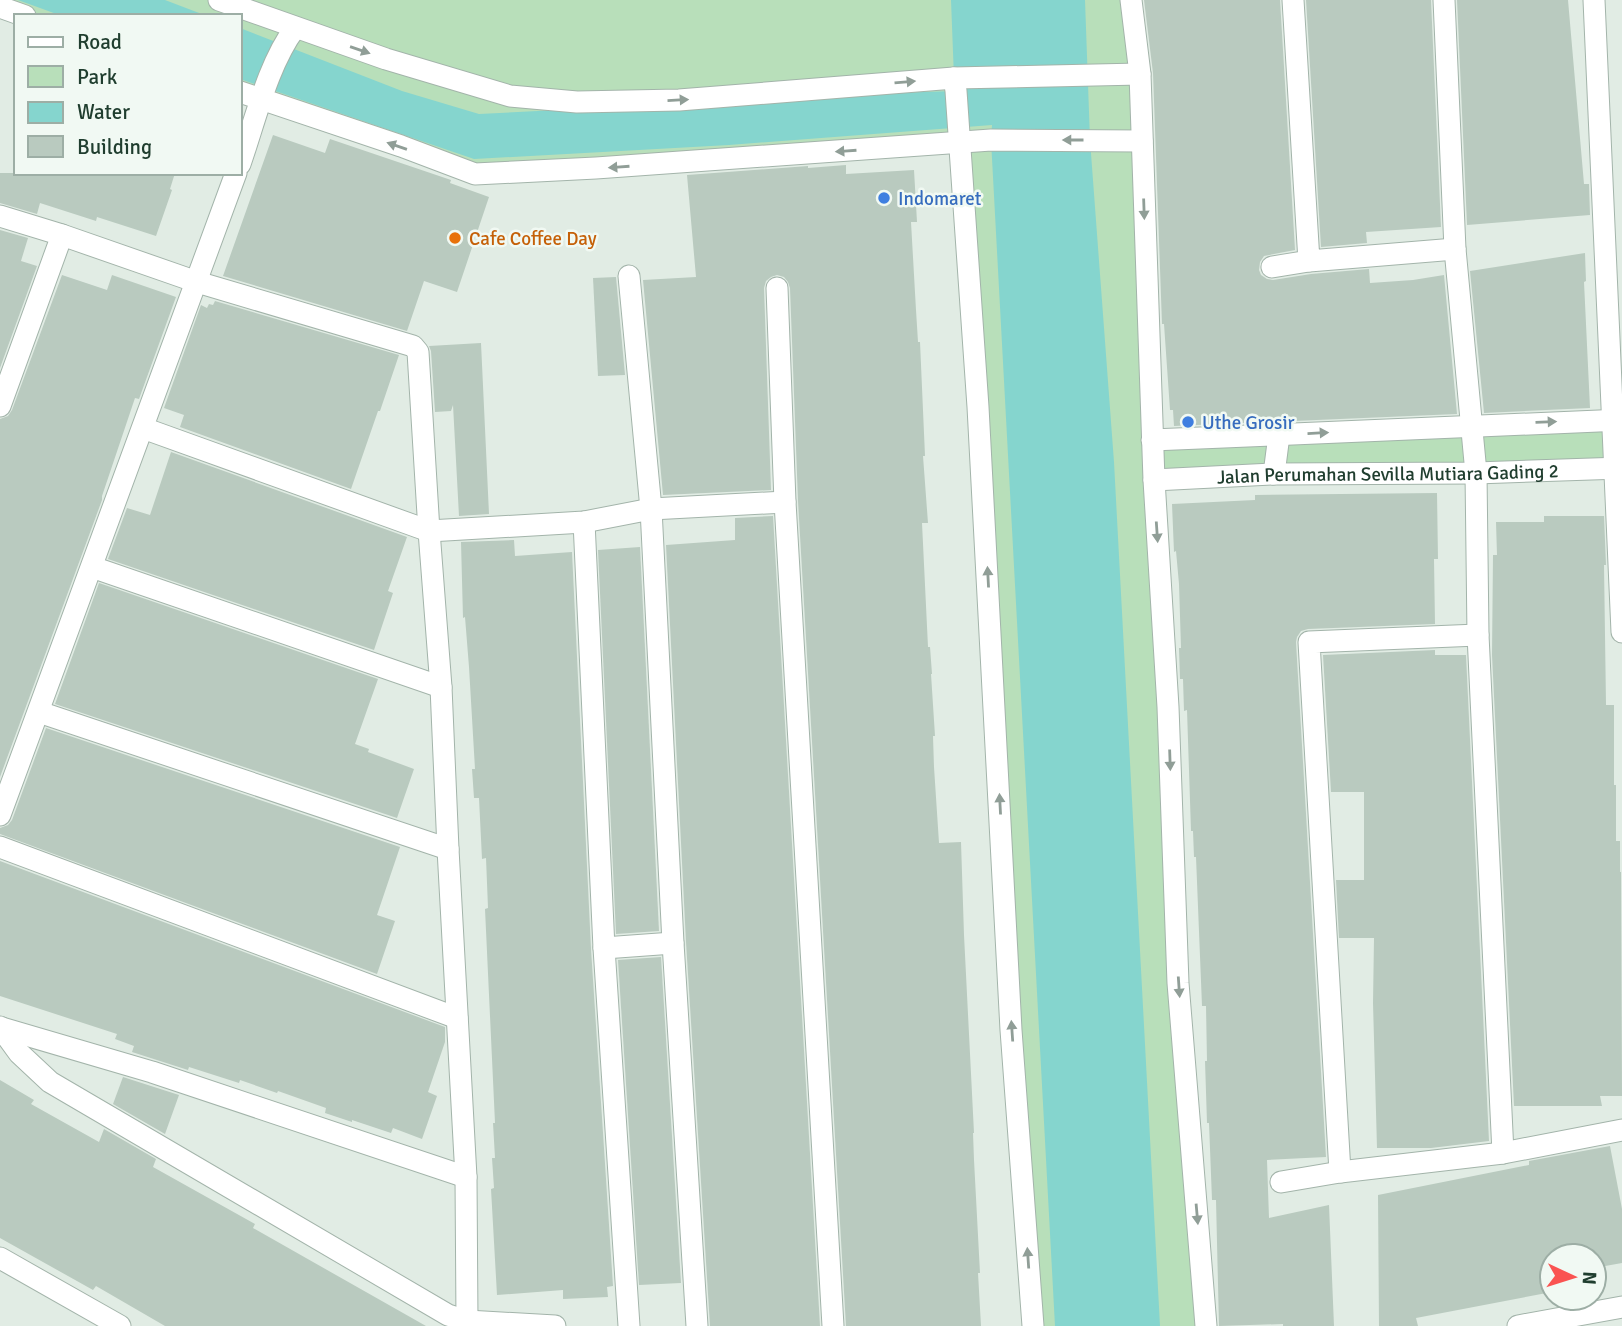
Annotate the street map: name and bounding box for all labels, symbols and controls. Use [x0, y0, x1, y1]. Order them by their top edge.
legend [14, 14, 242, 175]
text: Road [77, 29, 122, 55]
one-way arrow [349, 45, 370, 56]
text: Park [77, 64, 118, 90]
one-way arrow [894, 76, 916, 87]
one-way arrow [667, 94, 689, 105]
text: Water [77, 99, 130, 125]
text: Building [77, 134, 152, 160]
one-way arrow [1062, 134, 1084, 146]
one-way arrow [387, 140, 408, 151]
one-way arrow [835, 145, 857, 156]
one-way arrow [608, 162, 630, 173]
place label: Indomaret [898, 187, 982, 211]
marker: Indomaret [876, 190, 892, 206]
one-way arrow [1138, 198, 1150, 220]
place label: Cafe Coffee Day [469, 227, 597, 251]
marker: Cafe Coffee Day [447, 230, 463, 246]
place label: Uthe Grosir [1202, 411, 1295, 435]
marker: Uthe Grosir [1180, 414, 1196, 430]
one-way arrow [1535, 417, 1557, 428]
one-way arrow [1308, 427, 1330, 438]
street label: Jalan Perumahan Sevilla Mutiara Gading 2 [1216, 459, 1559, 490]
one-way arrow [1152, 522, 1163, 544]
one-way arrow [982, 565, 993, 587]
one-way arrow [1165, 749, 1176, 771]
one-way arrow [994, 793, 1005, 815]
one-way arrow [1174, 976, 1185, 998]
one-way arrow [1006, 1020, 1017, 1042]
one-way arrow [1192, 1203, 1203, 1225]
north arrow [1538, 1242, 1608, 1312]
one-way arrow [1022, 1247, 1033, 1269]
text: N [1577, 1271, 1601, 1286]

